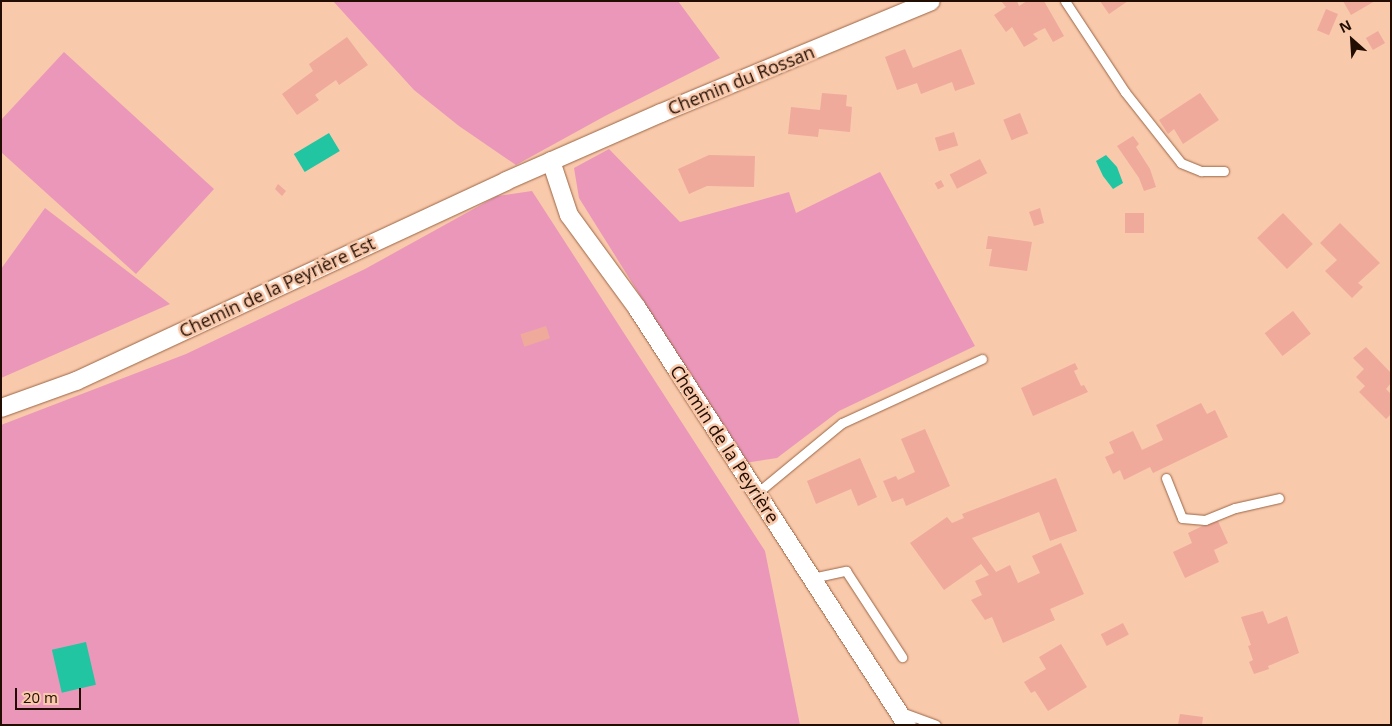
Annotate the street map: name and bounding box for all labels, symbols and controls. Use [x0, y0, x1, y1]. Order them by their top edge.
north arrow [1327, 15, 1377, 65]
text: N [1336, 15, 1354, 37]
street label: Chemin du Rossan [665, 41, 817, 119]
street label: Chemin de la Peyrière Est [176, 232, 378, 342]
street label: Chemin de la Peyrière [666, 361, 784, 527]
scale bar [18, 678, 84, 710]
text: 20 m [23, 687, 58, 707]

